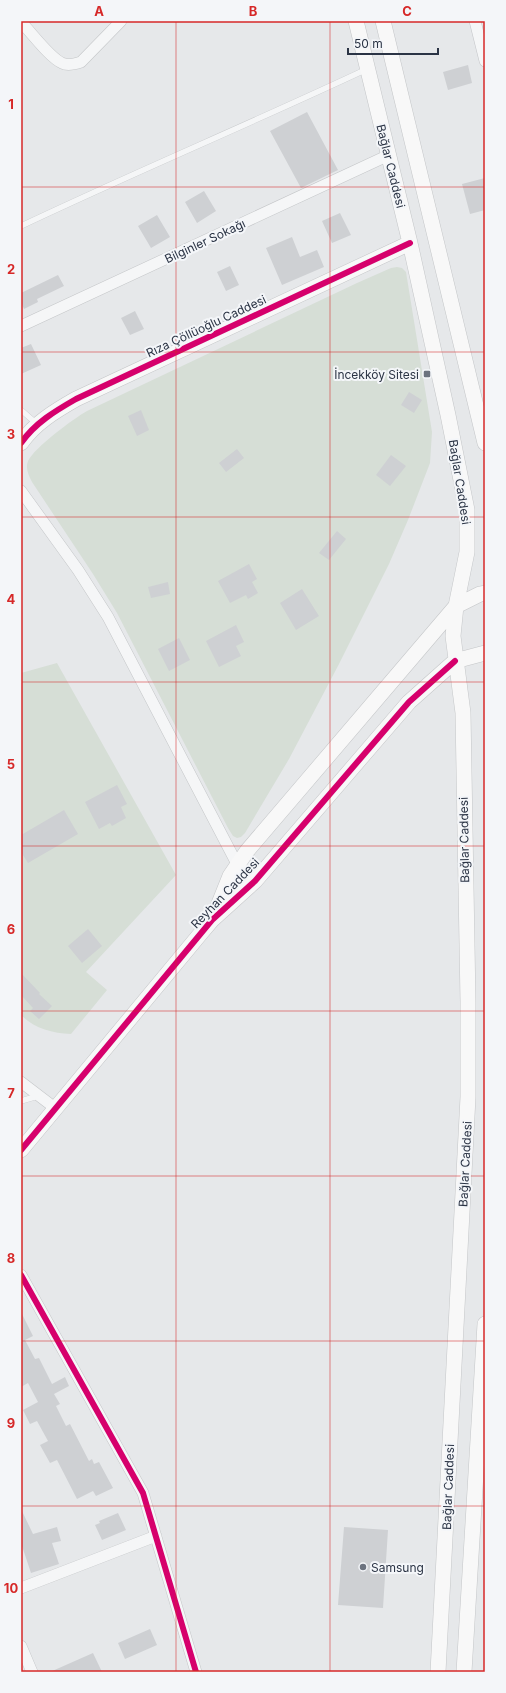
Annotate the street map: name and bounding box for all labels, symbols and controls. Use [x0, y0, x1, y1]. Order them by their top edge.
text: A [94, 3, 104, 19]
text: B [249, 3, 258, 19]
text: C [402, 3, 412, 19]
scale bar [348, 30, 438, 56]
text: 50 m [354, 36, 383, 51]
text: 1 [8, 96, 14, 112]
street label: Bağlar Caddesi [373, 123, 409, 210]
street label: Bilginler Sokağı [162, 216, 248, 266]
text: 2 [7, 261, 15, 277]
street label: Rıza Çöllüoğlu Caddesi [144, 292, 268, 360]
place label: İncekköy Sitesi [334, 367, 419, 382]
marker: İncekköy Sitesi [422, 369, 432, 379]
text: 3 [7, 426, 15, 442]
street label: Bağlar Caddesi [446, 438, 474, 526]
text: 4 [7, 591, 16, 607]
text: 5 [7, 756, 15, 772]
street label: Bağlar Caddesi [456, 797, 472, 883]
street label: Reyhan Caddesi [188, 855, 262, 931]
text: 6 [7, 921, 15, 937]
text: 7 [7, 1085, 15, 1101]
street label: Bağlar Caddesi [455, 1121, 475, 1207]
text: 8 [7, 1250, 15, 1266]
text: 9 [7, 1415, 15, 1431]
street label: Bağlar Caddesi [439, 1444, 457, 1530]
place label: Samsung [371, 1560, 424, 1575]
marker: Samsung [358, 1562, 368, 1572]
text: 10 [4, 1580, 18, 1596]

